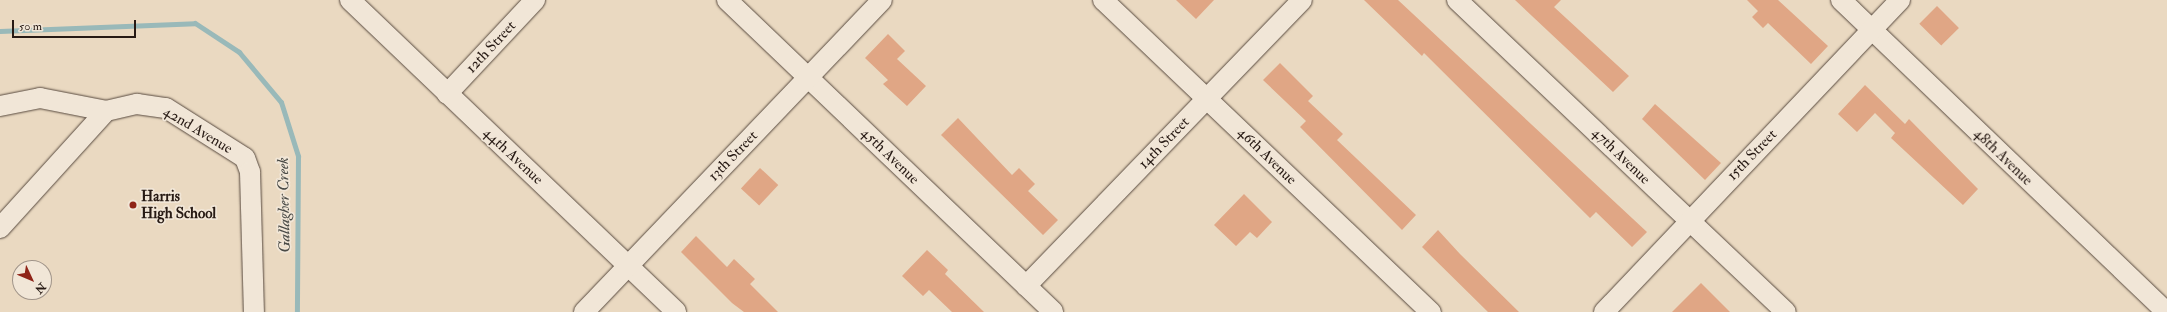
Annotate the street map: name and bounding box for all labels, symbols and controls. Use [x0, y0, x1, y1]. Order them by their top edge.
scale bar [14, 12, 138, 38]
street label: 12th Street [462, 17, 520, 77]
text: 50 m [19, 19, 42, 34]
street label: 42nd Avenue [160, 102, 236, 158]
street label: 14th Street [1135, 113, 1193, 173]
street label: 46th Avenue [1234, 123, 1300, 189]
street label: 44th Avenue [479, 124, 547, 188]
street label: 45th Avenue [857, 124, 923, 188]
street label: 47th Avenue [1588, 124, 1654, 188]
street label: 48th Avenue [1970, 125, 2036, 189]
street label: 15th Street [1723, 126, 1781, 184]
street label: 13th Street [705, 127, 761, 185]
water label: Gallagher Creek [274, 157, 294, 253]
place label: Harris High School [141, 187, 216, 222]
marker: Harris High School [128, 200, 138, 210]
north arrow [12, 260, 52, 300]
text: N [32, 280, 48, 296]

